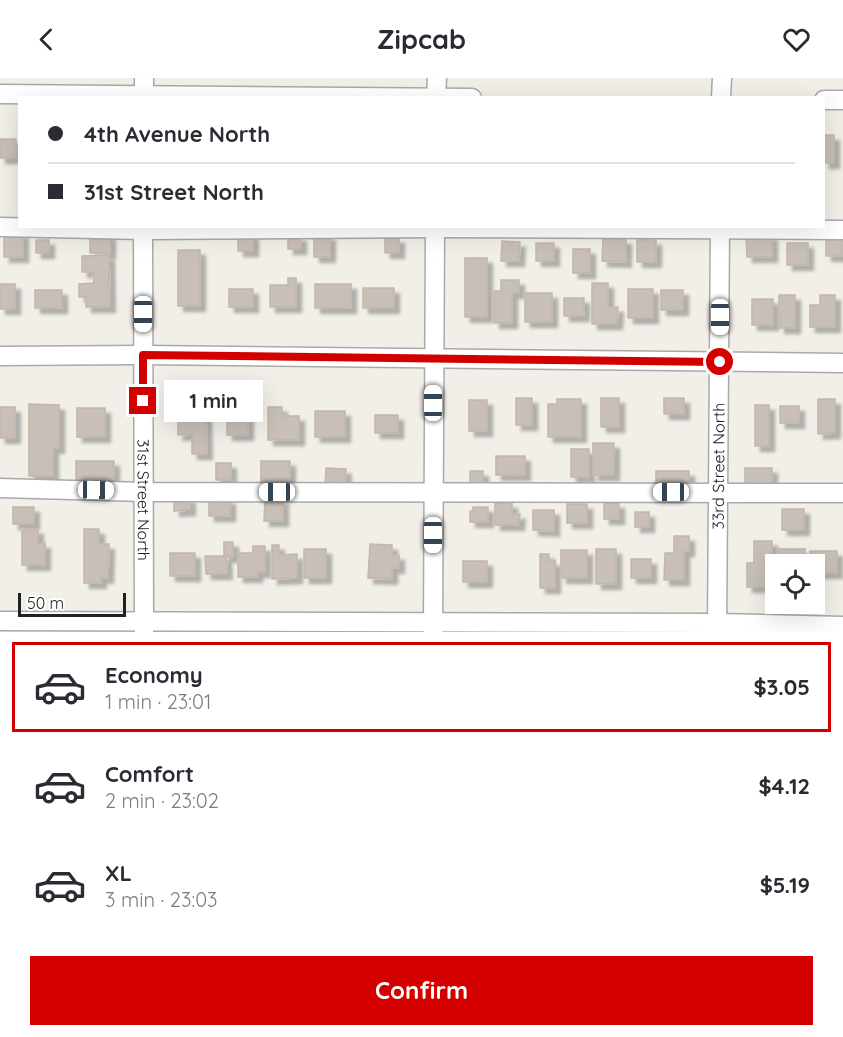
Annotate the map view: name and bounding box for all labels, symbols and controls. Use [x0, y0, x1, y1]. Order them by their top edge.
text: Zipcab [377, 22, 466, 56]
icon: back [30, 23, 63, 56]
icon: heart [780, 23, 813, 56]
text: 4th Avenue North [84, 120, 270, 148]
text: 31st Street North [84, 178, 264, 206]
car [134, 296, 152, 332]
car [711, 299, 729, 335]
route start [706, 348, 733, 375]
callout: 1 min [164, 380, 263, 422]
car [424, 385, 442, 421]
route end [129, 387, 156, 414]
text: 1 min [189, 388, 238, 413]
street label: 33rd Street North [708, 403, 729, 530]
street label: 31st Street North [134, 439, 154, 561]
car [78, 481, 114, 499]
car [259, 483, 295, 501]
car [653, 483, 689, 501]
car [424, 517, 442, 553]
map controls [765, 554, 825, 614]
button: locate [765, 554, 825, 614]
scale bar [18, 590, 126, 618]
text: 50 m [27, 593, 64, 613]
icon: car [33, 660, 87, 714]
text: Economy [105, 661, 203, 689]
text: $3.05 [753, 673, 810, 701]
text: 1 min · 23:01 [105, 689, 211, 714]
icon: car [33, 759, 87, 813]
text: Comfort [105, 760, 194, 788]
text: $4.12 [758, 772, 810, 800]
text: 2 min · 23:02 [105, 788, 219, 813]
icon: car [33, 858, 87, 912]
text: XL [105, 859, 132, 887]
text: $5.19 [760, 871, 810, 899]
text: 3 min · 23:03 [105, 887, 218, 912]
button: Confirm [30, 956, 813, 1025]

